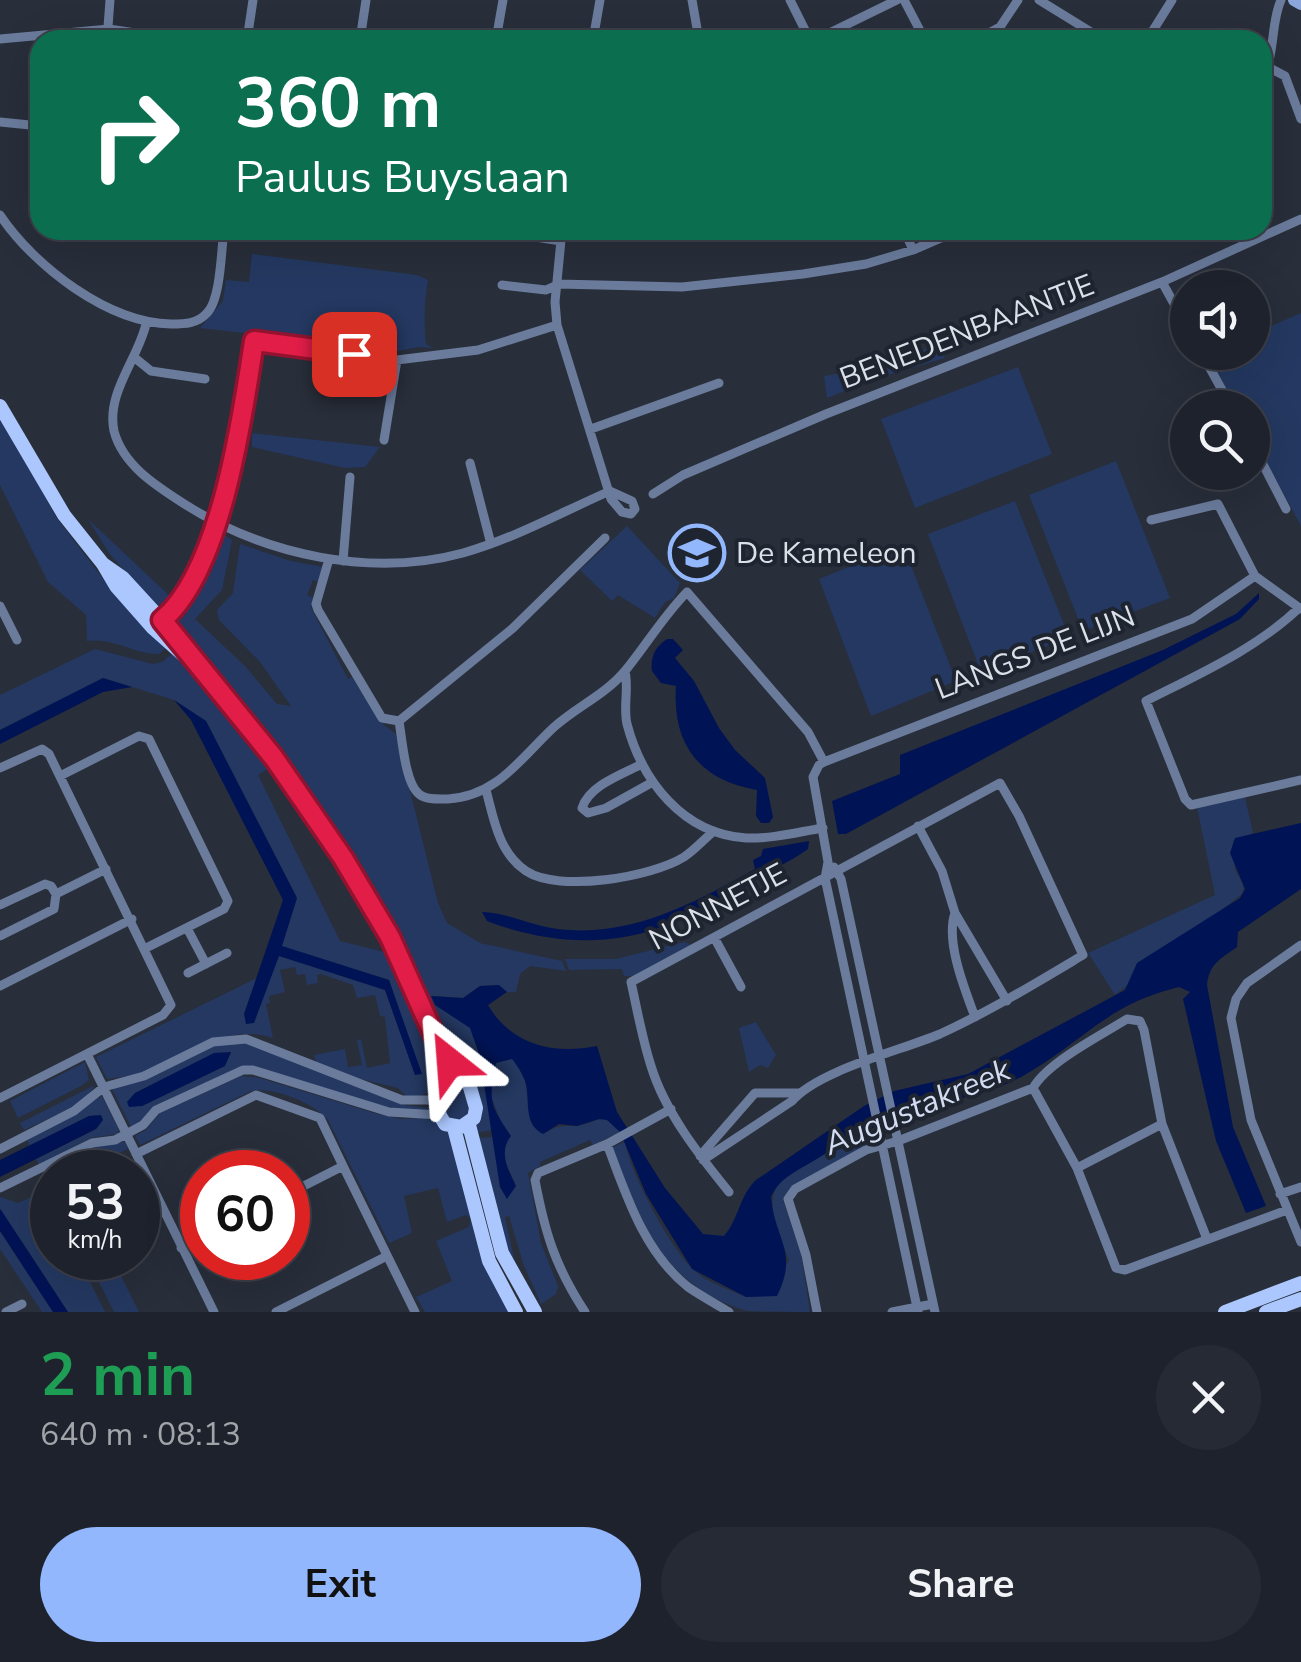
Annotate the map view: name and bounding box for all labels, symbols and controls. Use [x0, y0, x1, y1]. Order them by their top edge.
text: 360 m [235, 56, 441, 152]
icon: right [70, 70, 200, 200]
text: Paulus Buyslaan [235, 147, 570, 208]
street label: BENEDENBAANTJE [834, 265, 1100, 399]
map controls [1170, 270, 1270, 490]
button: sound [1170, 270, 1270, 370]
pin [312, 312, 397, 397]
icon: arrive [327, 327, 382, 382]
button: search [1170, 390, 1270, 490]
school or university icon: De Kameleon [667, 523, 727, 583]
place label: De Kameleon [736, 533, 917, 574]
street label: LANGS DE LIJN [929, 596, 1141, 710]
street label: NONNETJE [642, 854, 794, 960]
position arrow [398, 1010, 502, 1114]
water label: Augustakreek [816, 1048, 1018, 1166]
speed limit sign: 60 [180, 1150, 310, 1280]
text: 53 [65, 1168, 125, 1237]
text: km/h [67, 1223, 123, 1257]
text: 2 min [40, 1334, 195, 1416]
button: close [1156, 1345, 1261, 1450]
text: 640 m · 08:13 [40, 1413, 241, 1456]
button: Exit [40, 1527, 641, 1642]
button: Share [661, 1527, 1261, 1642]

